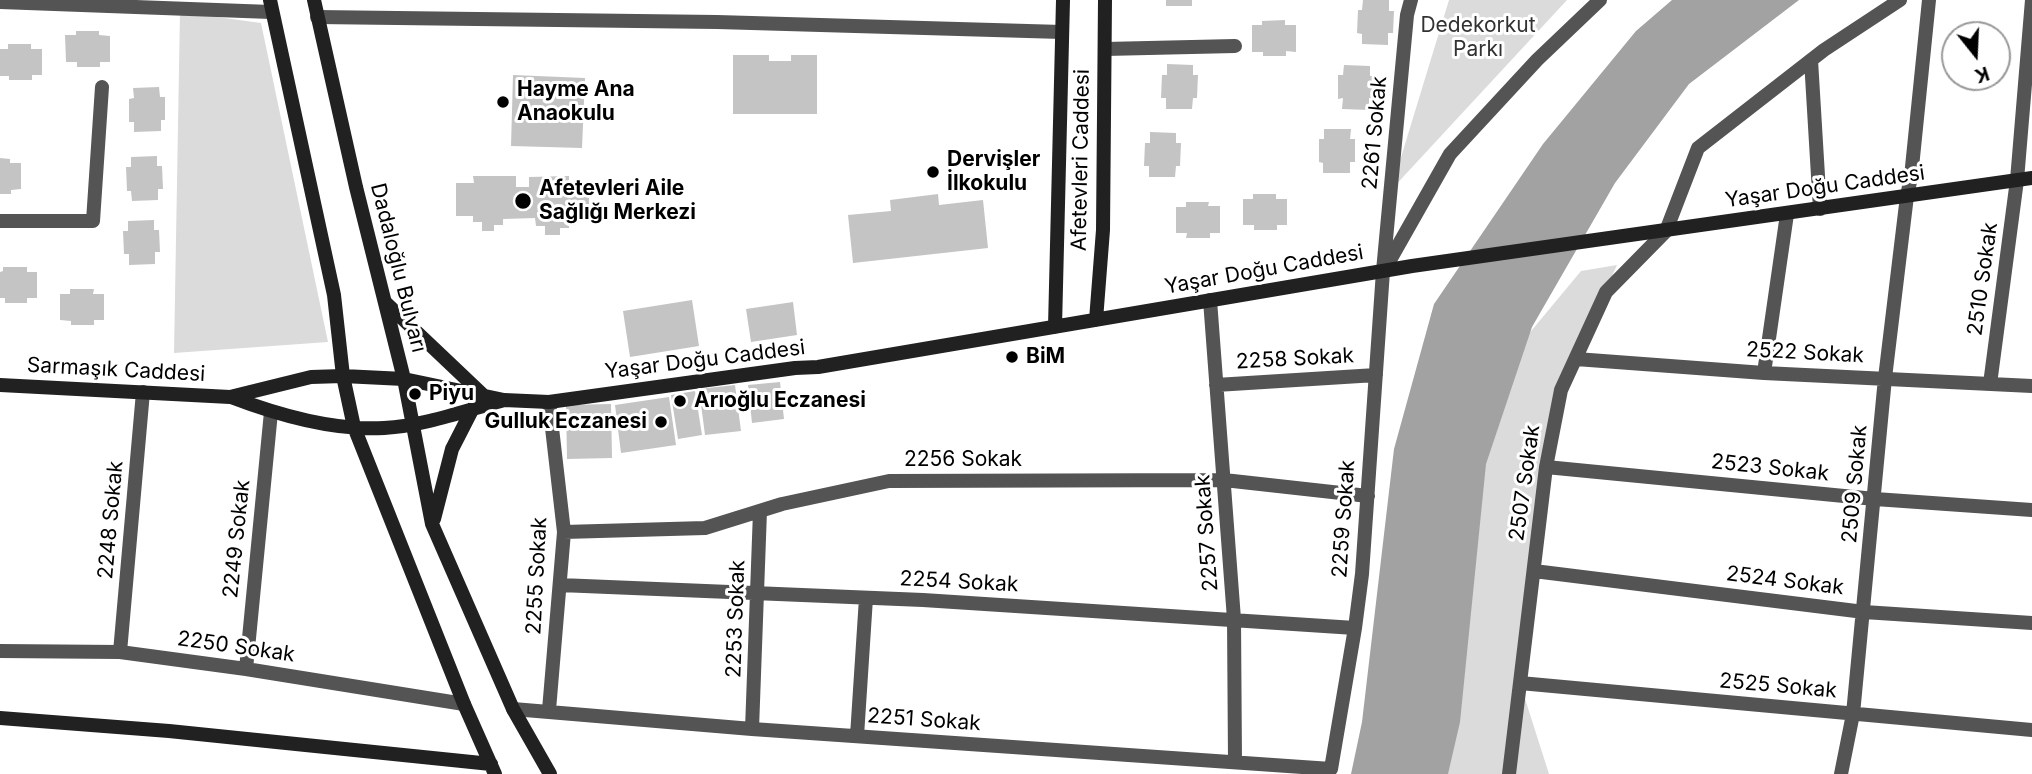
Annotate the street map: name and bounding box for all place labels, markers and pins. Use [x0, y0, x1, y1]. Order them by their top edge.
place label: Hayme Ana Anaokulu [517, 77, 635, 127]
marker: Hayme Ana Anaokulu [495, 94, 511, 110]
place label: Dervişler İlkokulu [947, 147, 1040, 197]
marker: Dervişler İlkokulu [925, 164, 941, 180]
place label: Afetevleri Aile Sağlığı Merkezi [539, 176, 696, 226]
marker: Afetevleri Aile Sağlığı Merkezi [513, 191, 533, 211]
place label: BiM [1026, 344, 1065, 370]
marker: BiM [1004, 349, 1020, 365]
place label: Piyu [429, 381, 474, 407]
marker: Piyu [407, 386, 423, 402]
place label: Arıoğlu Eczanesi [694, 388, 866, 414]
marker: Arıoğlu Eczanesi [672, 393, 688, 409]
place label: Gulluk Eczanesi [485, 409, 647, 435]
marker: Gulluk Eczanesi [653, 414, 669, 430]

